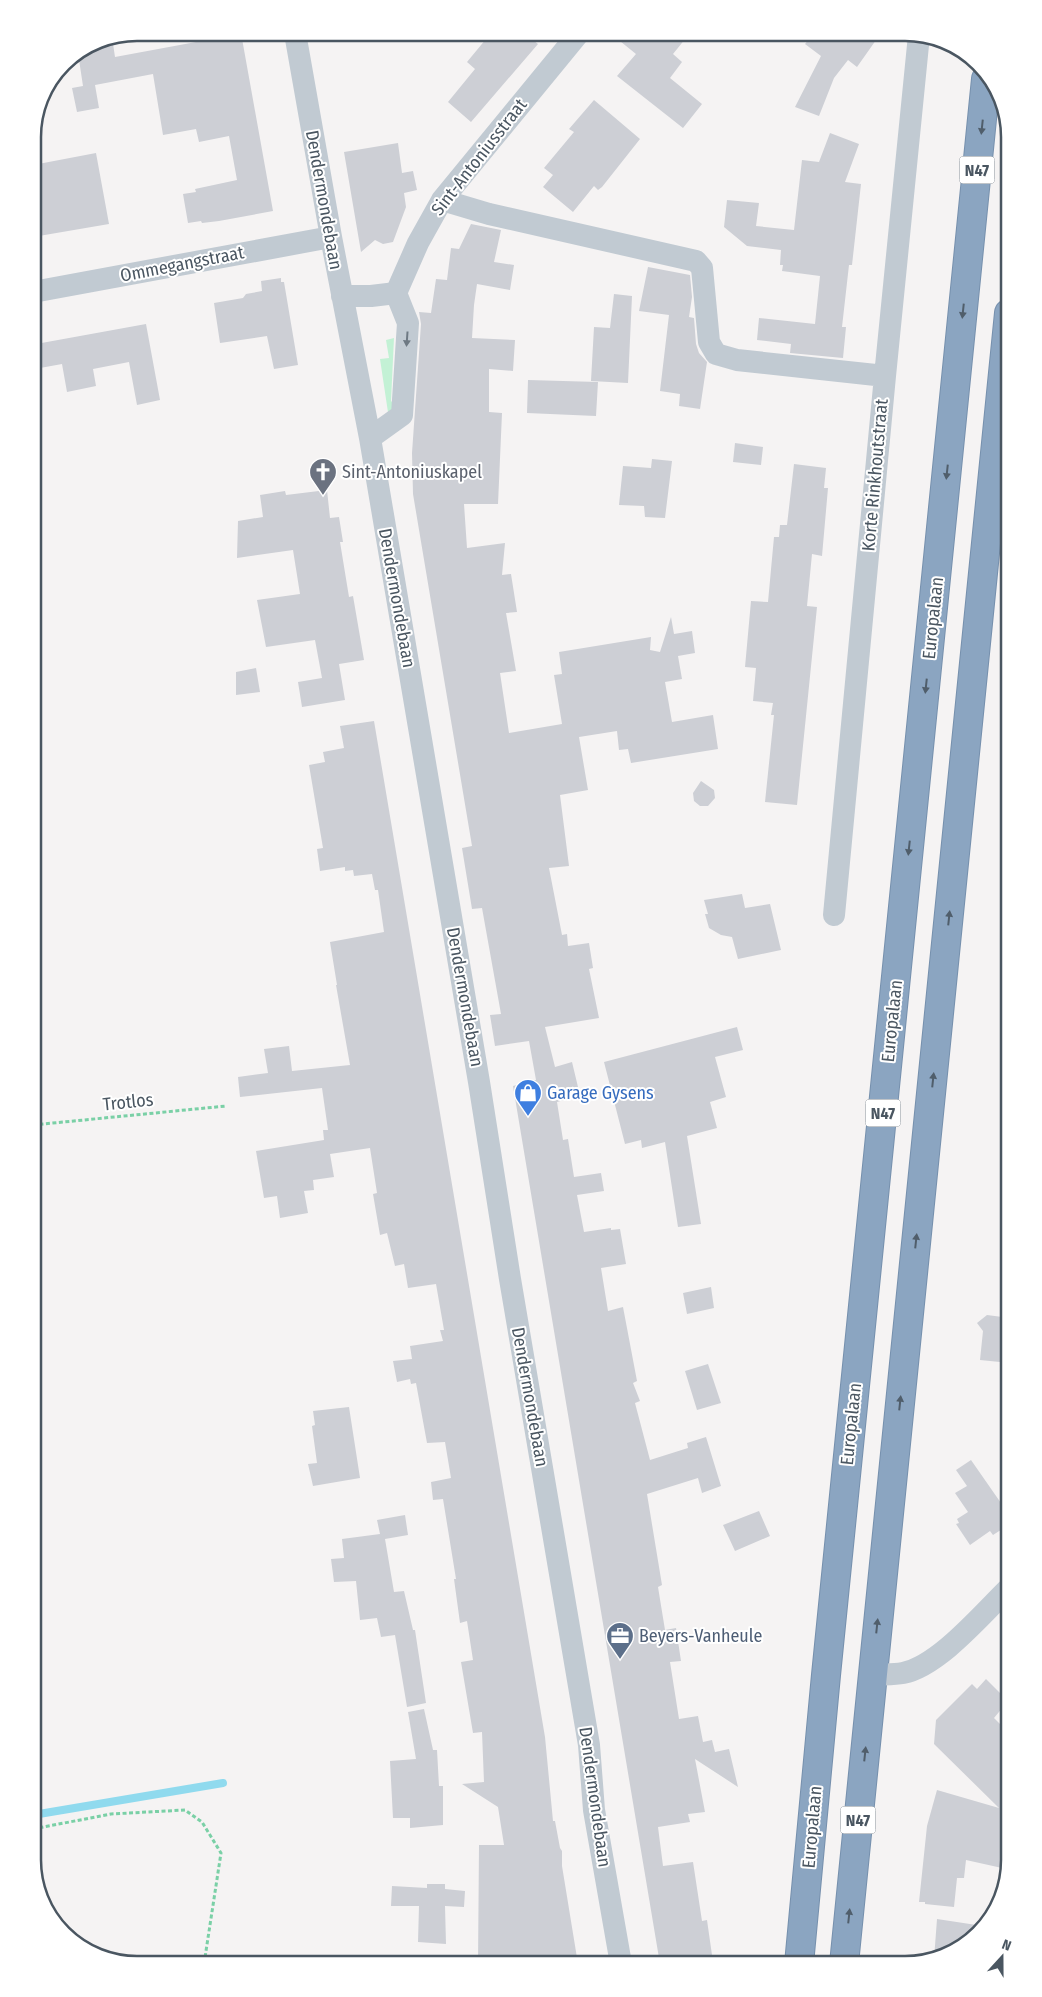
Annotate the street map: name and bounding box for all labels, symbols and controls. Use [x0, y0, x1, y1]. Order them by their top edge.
street label: Sint-Antoniusstraat [427, 94, 532, 220]
one-way arrow [977, 119, 985, 135]
street label: Dendermondebaan [301, 128, 347, 272]
road number: N47 [960, 156, 994, 184]
street label: Ommegangstraat [118, 241, 246, 287]
one-way arrow [959, 303, 967, 319]
one-way arrow [402, 332, 410, 348]
street label: Korte Rinkhoutstraat [857, 398, 893, 552]
church icon: Sint-Antoniuskapel [308, 457, 338, 496]
place label: Sint-Antoniuskapel [342, 461, 482, 483]
one-way arrow [943, 465, 951, 481]
street label: Dendermondebaan [374, 526, 420, 670]
street label: Europalaan [918, 576, 948, 660]
one-way arrow [922, 679, 930, 695]
one-way arrow [905, 840, 913, 856]
one-way arrow [945, 910, 953, 926]
street label: Dendermondebaan [442, 925, 488, 1069]
street label: Europalaan [877, 979, 907, 1063]
one-way arrow [929, 1071, 937, 1087]
shop icon: Garage Gysens [513, 1078, 543, 1117]
place label: Garage Gysens [547, 1082, 654, 1104]
street label: Trotlos [102, 1088, 155, 1116]
road number: N47 [866, 1100, 900, 1126]
one-way arrow [912, 1233, 920, 1249]
street label: Dendermondebaan [507, 1325, 553, 1469]
street label: Europalaan [836, 1382, 866, 1466]
one-way arrow [896, 1395, 904, 1411]
one-way arrow [873, 1618, 881, 1634]
office icon: Beyers-Vanheule [605, 1621, 635, 1660]
place label: Beyers-Vanheule [639, 1625, 762, 1647]
street label: Dendermondebaan [574, 1725, 616, 1869]
one-way arrow [861, 1746, 869, 1762]
street label: Europalaan [797, 1785, 827, 1869]
road number: N47 [840, 1806, 876, 1834]
one-way arrow [845, 1908, 853, 1924]
north arrow [977, 1932, 1027, 1982]
text: N [1000, 1936, 1013, 1955]

